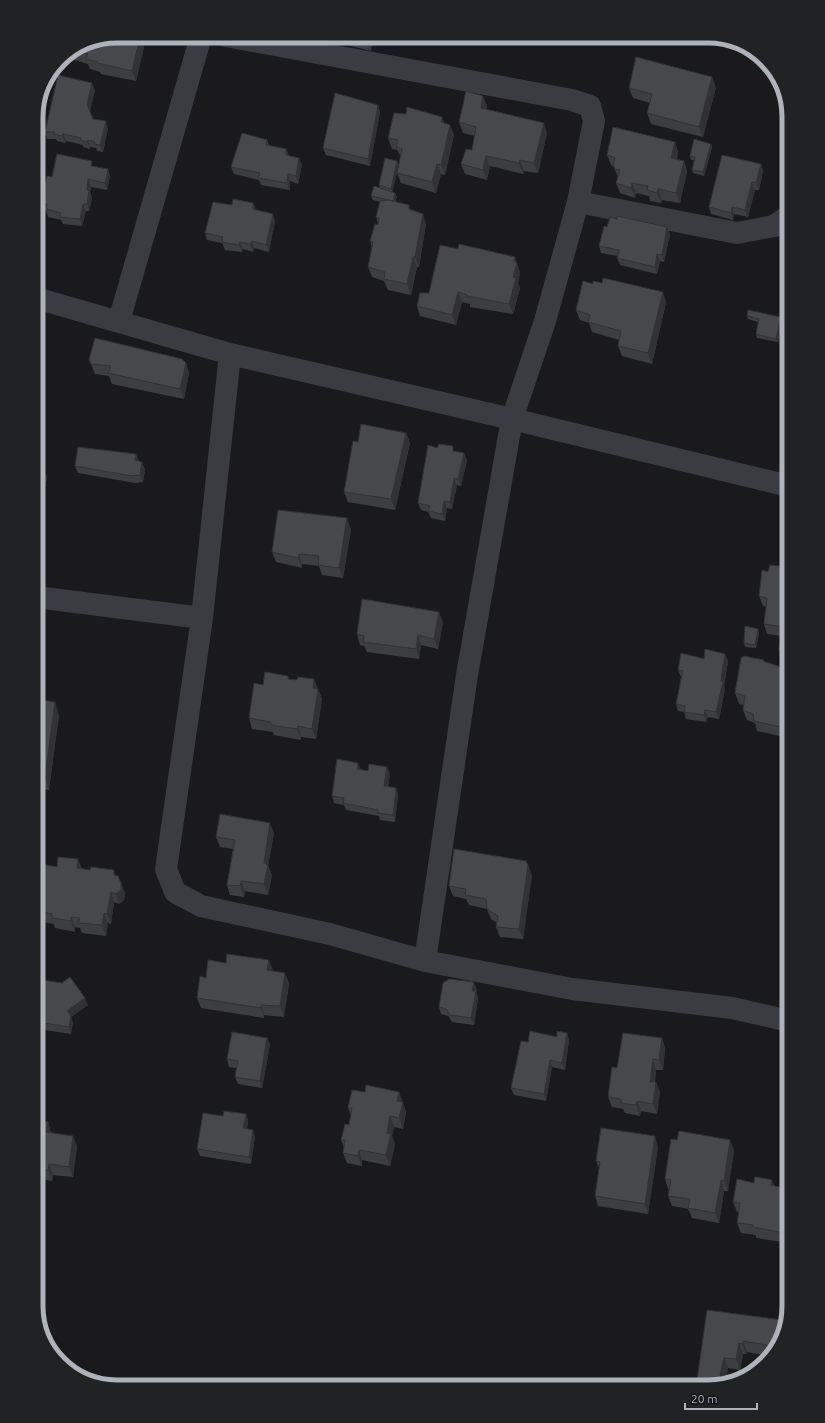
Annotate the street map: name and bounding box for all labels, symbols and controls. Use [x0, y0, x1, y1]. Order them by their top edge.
scale bar [685, 1385, 757, 1411]
text: 20 m [691, 1392, 718, 1405]

